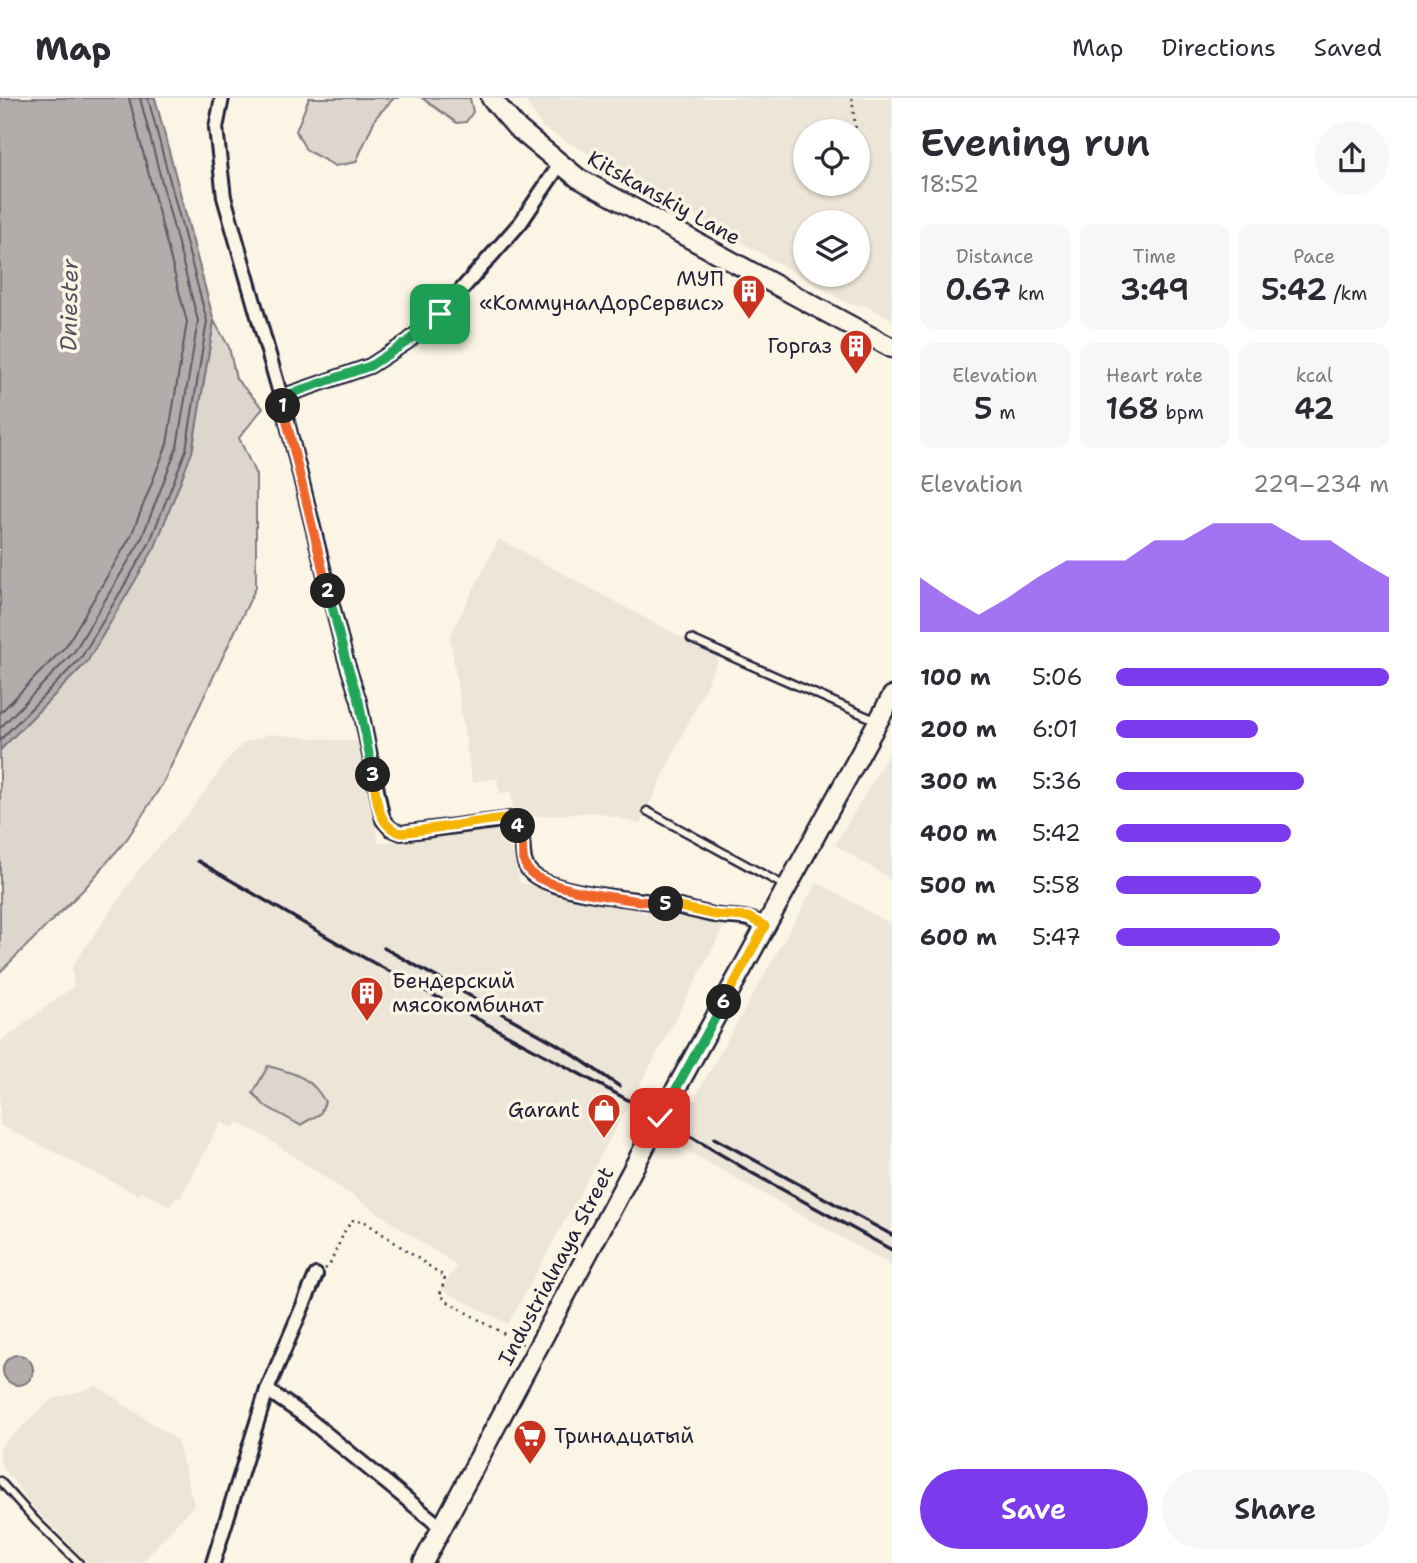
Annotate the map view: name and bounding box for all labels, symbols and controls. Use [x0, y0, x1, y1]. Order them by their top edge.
text: Map [35, 26, 111, 71]
text: Map [1072, 32, 1123, 64]
text: Directions [1161, 32, 1276, 64]
text: Saved [1314, 32, 1382, 64]
text: Evening run [920, 117, 1150, 168]
map controls [793, 119, 870, 287]
button: locate [793, 119, 870, 196]
button: share [1315, 121, 1389, 195]
street label: Kitskanskiy Lane [582, 144, 746, 252]
text: 18:52 [920, 169, 979, 199]
button: layers [793, 210, 870, 287]
text: Distance [956, 244, 1034, 269]
text: Time [1133, 244, 1176, 269]
text: Pace [1293, 244, 1335, 269]
water label: Dniester [53, 257, 85, 352]
place label: МУП «КоммуналДорСервис» [479, 265, 724, 317]
text: 0.67 [945, 269, 1011, 310]
text: 3:49 [1120, 269, 1189, 310]
text: 5:42 [1261, 269, 1327, 310]
building icon: МУП «КоммуналДорСервис» [730, 272, 768, 321]
text: km [1011, 281, 1045, 306]
text: /km [1327, 281, 1367, 306]
pin [410, 284, 470, 344]
icon: arrive [421, 295, 459, 333]
building icon: Горгаз [837, 327, 875, 376]
place label: Горгаз [768, 332, 832, 360]
text: Elevation [952, 363, 1037, 388]
text: Heart rate [1106, 363, 1203, 388]
text: kcal [1296, 363, 1333, 388]
pin: 1 [266, 388, 300, 424]
text: 5 [974, 388, 993, 429]
text: 168 [1105, 388, 1159, 429]
text: 42 [1294, 388, 1334, 429]
text: 1 [278, 393, 287, 418]
text: m [993, 400, 1016, 425]
text: bpm [1159, 400, 1204, 425]
text: Elevation [920, 469, 1023, 499]
text: 229–234 m [1253, 469, 1389, 499]
pin: 2 [310, 574, 346, 608]
text: 2 [321, 578, 334, 603]
text: 100 m [920, 662, 991, 692]
text: 5:06 [1032, 662, 1083, 692]
text: 200 m [920, 714, 997, 744]
text: 6:01 [1032, 714, 1078, 744]
pin: 3 [356, 758, 390, 792]
text: 3 [366, 762, 379, 787]
text: 300 m [920, 766, 997, 796]
text: 5:36 [1032, 766, 1082, 796]
pin: 4 [500, 808, 536, 844]
text: 4 [511, 813, 524, 838]
text: 400 m [920, 818, 997, 848]
text: 5:42 [1032, 818, 1081, 848]
text: 500 m [920, 870, 995, 900]
text: 5:58 [1032, 870, 1081, 900]
pin: 5 [648, 886, 684, 922]
text: 5 [660, 891, 671, 916]
text: 600 m [920, 922, 997, 952]
text: 5:47 [1032, 922, 1081, 952]
place label: Бендерский мясокомбинат [392, 967, 544, 1019]
building icon: Бендерский мясокомбинат [348, 974, 386, 1023]
pin: 6 [706, 984, 742, 1020]
text: 6 [717, 989, 730, 1014]
pin [630, 1088, 690, 1148]
shop icon: Garant [585, 1091, 623, 1140]
place label: Garant [508, 1096, 580, 1124]
icon: check [641, 1099, 679, 1137]
street label: Industrialnaya Street [492, 1162, 620, 1370]
supermarket icon: Тринадцатый [511, 1417, 549, 1466]
place label: Тринадцатый [554, 1422, 694, 1450]
button: Save [920, 1469, 1148, 1549]
button: Share [1162, 1469, 1389, 1549]

